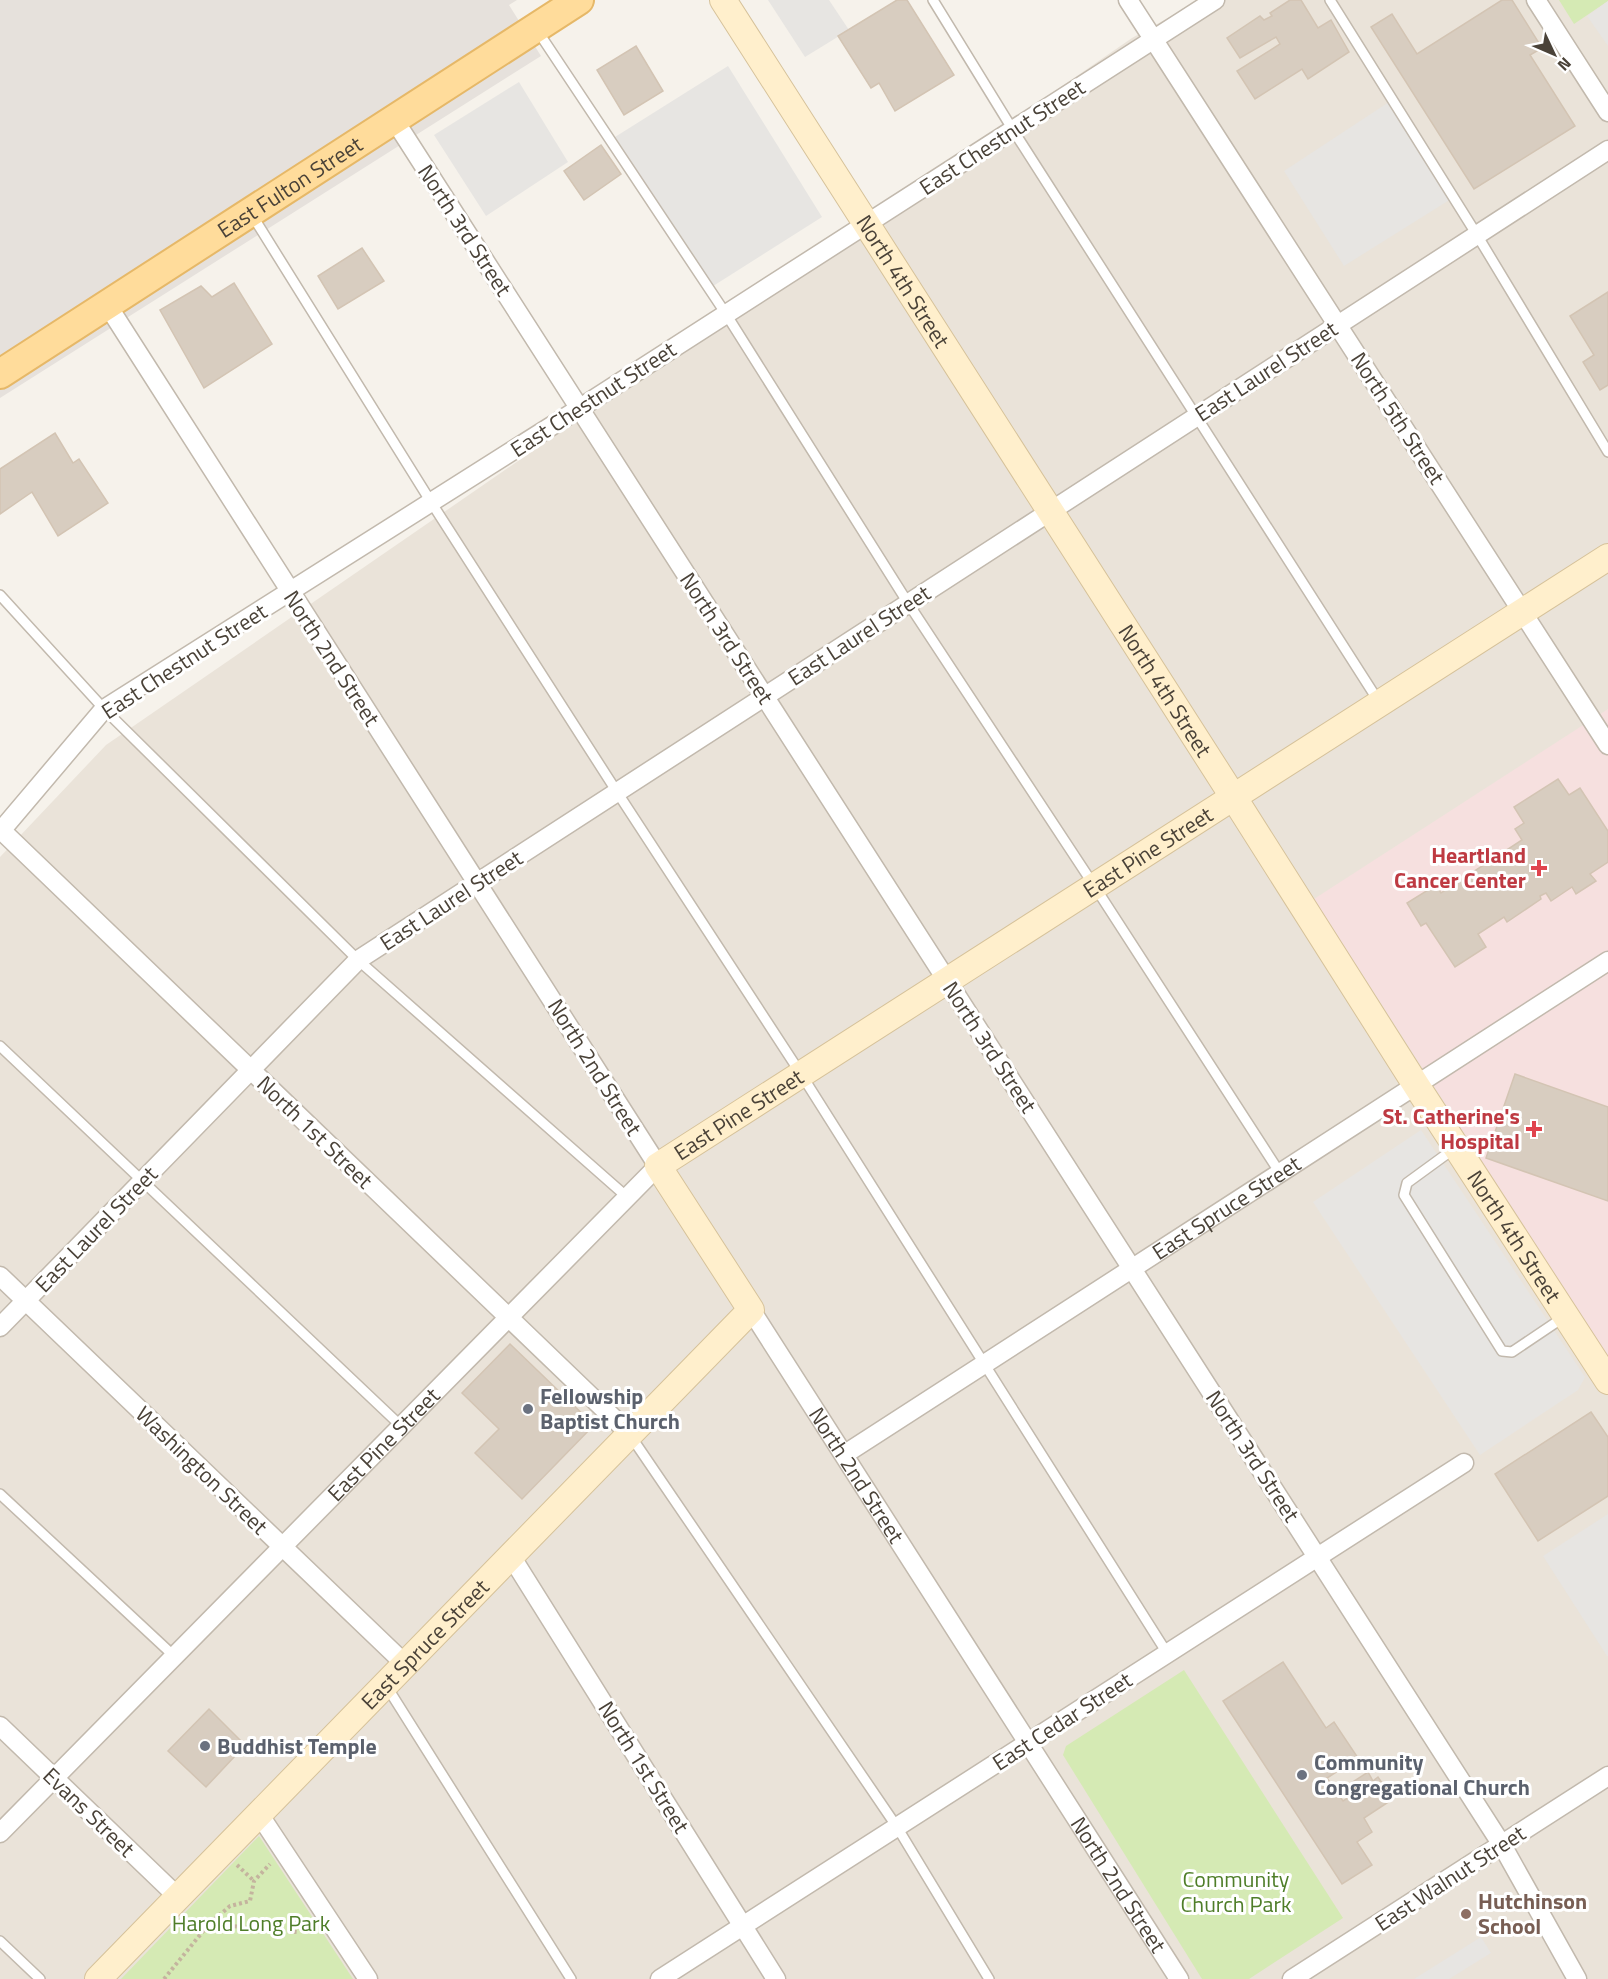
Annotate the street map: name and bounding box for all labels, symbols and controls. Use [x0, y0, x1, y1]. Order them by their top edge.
north arrow [1524, 24, 1584, 84]
text: N [1552, 52, 1577, 77]
street label: East Chestnut Street [912, 70, 1092, 203]
street label: East Fulton Street [211, 127, 369, 246]
street label: North 3rd Street [410, 157, 521, 303]
street label: North 4th Street [848, 208, 959, 355]
street label: East Laurel Street [1188, 312, 1344, 430]
street label: East Chestnut Street [503, 332, 683, 465]
street label: North 5th Street [1342, 345, 1454, 491]
street label: North 3rd Street [672, 565, 783, 711]
street label: East Laurel Street [781, 576, 937, 694]
street label: North 2nd Street [275, 583, 389, 733]
street label: East Chestnut Street [94, 594, 274, 727]
street label: North 4th Street [1110, 617, 1221, 764]
street label: East Pine Street [1076, 798, 1220, 906]
place label: Heartland Cancer Center [1394, 838, 1526, 897]
street label: East Laurel Street [373, 841, 529, 959]
marker: Heartland Cancer Center [1530, 859, 1548, 877]
street label: North 3rd Street [935, 974, 1046, 1120]
street label: North 2nd Street [539, 992, 651, 1142]
street label: East Pine Street [667, 1060, 810, 1169]
street label: North 1st Street [249, 1068, 381, 1197]
place label: St. Catherine's Hospital [1382, 1099, 1520, 1158]
marker: St. Catherine's Hospital [1525, 1120, 1543, 1138]
street label: East Spruce Street [1145, 1147, 1308, 1268]
street label: East Laurel Street [27, 1158, 166, 1300]
street label: North 4th Street [1459, 1164, 1570, 1310]
street label: East Pine Street [319, 1379, 448, 1509]
place label: Fellowship Baptist Church [540, 1379, 680, 1438]
street label: North 3rd Street [1198, 1383, 1309, 1529]
street label: Washington Street [128, 1398, 276, 1542]
street label: North 2nd Street [800, 1400, 913, 1550]
marker: Fellowship Baptist Church [521, 1402, 535, 1416]
street label: East Spruce Street [353, 1571, 497, 1717]
street label: East Cedar Street [985, 1663, 1139, 1779]
street label: North 1st Street [590, 1694, 698, 1840]
place label: Buddhist Temple [217, 1729, 377, 1763]
marker: Buddhist Temple [198, 1739, 212, 1753]
place label: Community Congregational Church [1314, 1745, 1530, 1804]
street label: Evans Street [35, 1759, 143, 1865]
marker: Community Congregational Church [1295, 1768, 1309, 1782]
street label: North 2nd Street [1062, 1810, 1175, 1960]
street label: East Walnut Street [1368, 1816, 1532, 1940]
park label: Community Church Park [1180, 1862, 1292, 1921]
place label: Hutchinson School [1478, 1884, 1587, 1943]
park label: Harold Long Park [172, 1906, 331, 1940]
marker: Hutchinson School [1459, 1907, 1473, 1921]

